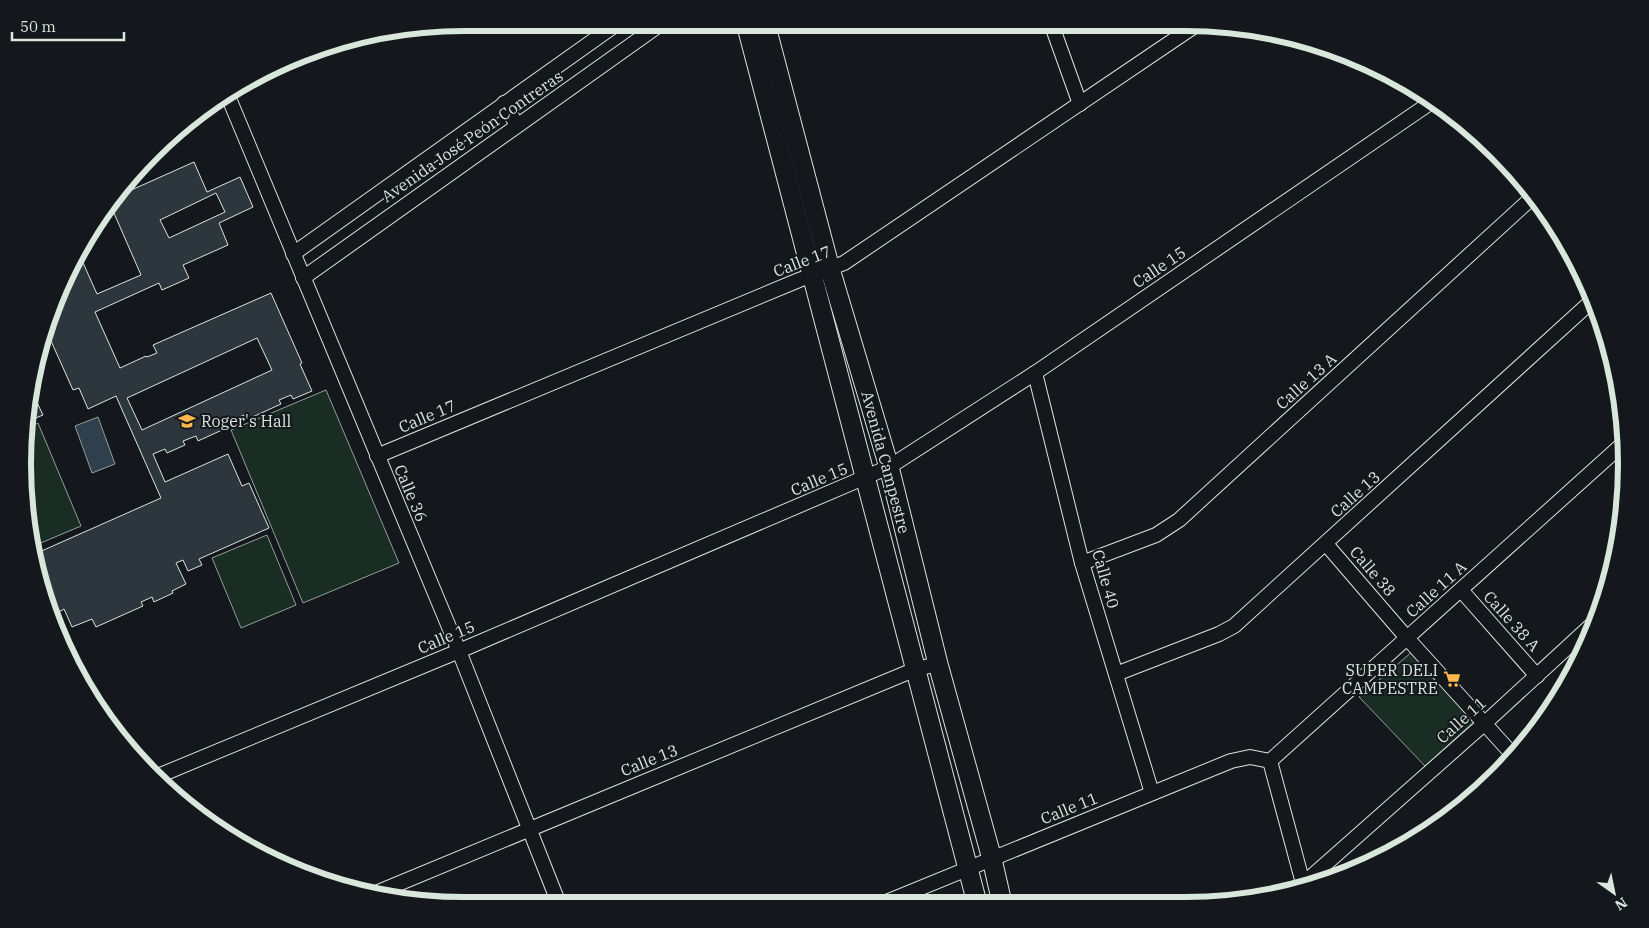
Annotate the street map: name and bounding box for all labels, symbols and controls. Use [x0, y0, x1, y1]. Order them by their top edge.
scale bar [12, 10, 125, 42]
text: 50 m [20, 17, 56, 36]
street label: Avenida José Peón Contreras [377, 66, 567, 206]
street label: Calle 17 [770, 241, 834, 281]
street label: Calle 15 [1129, 242, 1189, 292]
street label: Calle 13 A [1272, 349, 1340, 413]
street label: Avenida Campestre [857, 389, 915, 535]
street label: Calle 17 [395, 395, 459, 437]
school or university icon: Roger's Hall [177, 411, 197, 431]
place label: Roger's Hall [201, 411, 292, 431]
street label: Calle 15 [787, 458, 851, 500]
street label: Calle 36 [390, 461, 432, 525]
street label: Calle 13 [1326, 466, 1384, 522]
street label: Calle 38 [1346, 542, 1400, 600]
street label: Calle 40 [1088, 547, 1124, 611]
street label: Calle 11 A [1402, 557, 1470, 621]
street label: Calle 38 A [1480, 587, 1544, 655]
street label: Calle 15 [414, 616, 478, 658]
place label: SUPER DELI CAMPESTRE [1342, 660, 1438, 698]
supermarket icon: SUPER DELI CAMPESTRE [1442, 669, 1462, 689]
street label: Calle 11 [1432, 692, 1490, 748]
street label: Calle 13 [617, 739, 681, 781]
street label: Calle 11 [1037, 787, 1101, 829]
north arrow [1589, 868, 1639, 918]
text: N [1612, 893, 1631, 914]

